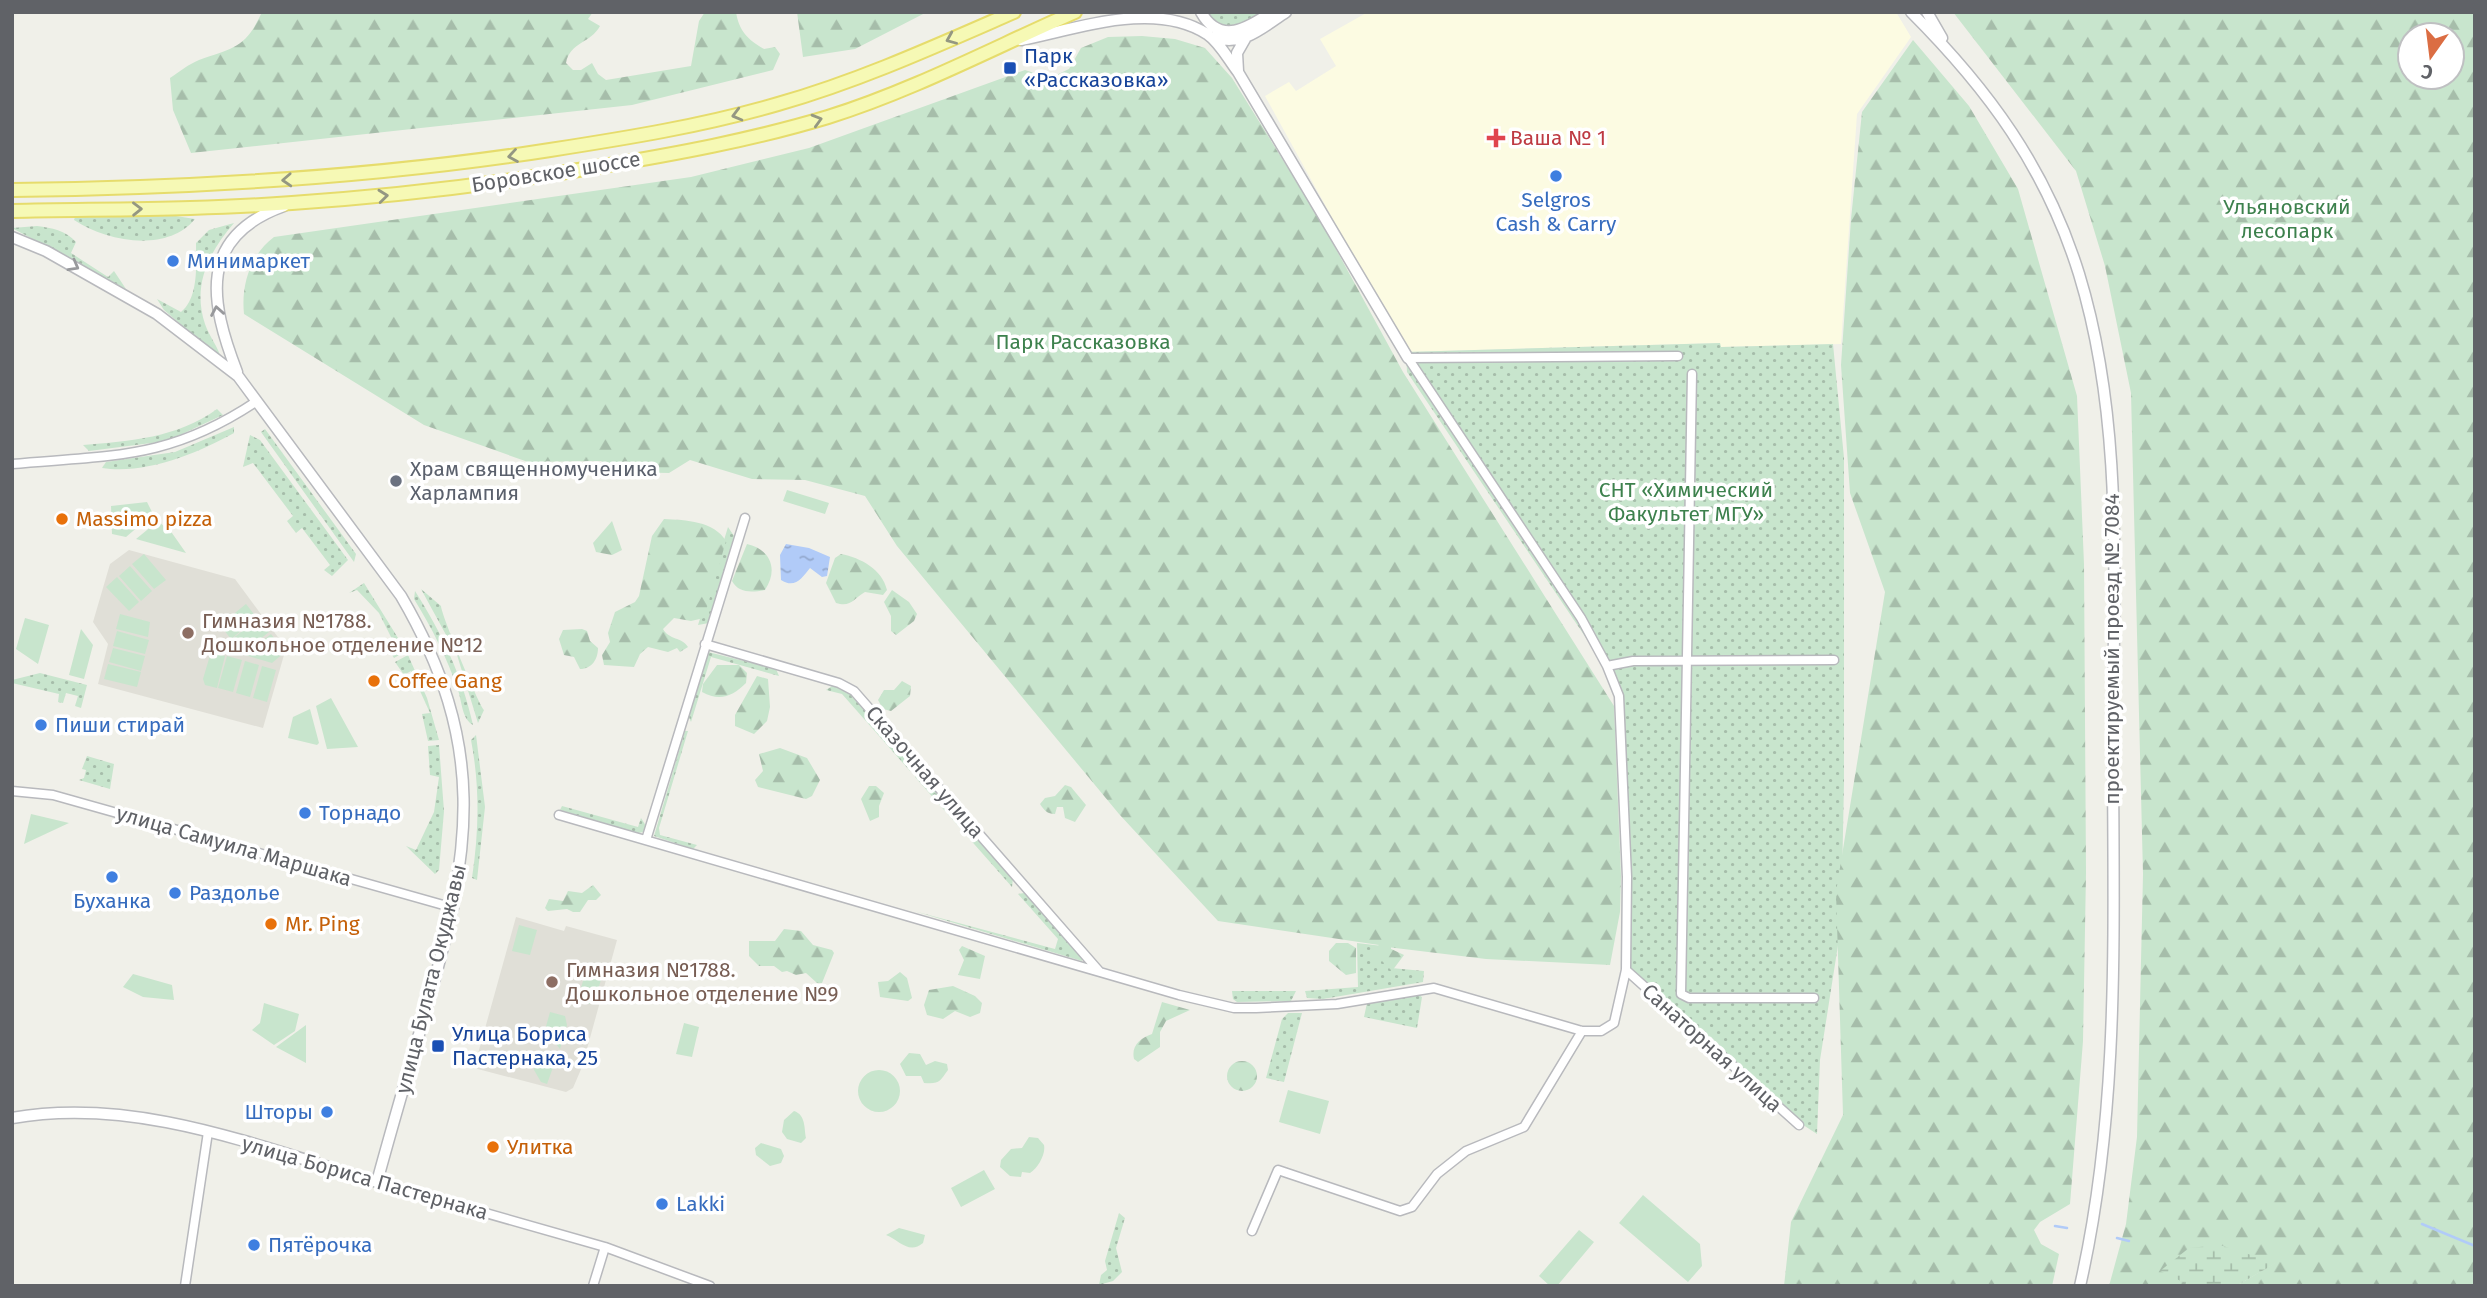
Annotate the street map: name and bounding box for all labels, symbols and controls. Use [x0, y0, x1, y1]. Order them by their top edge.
north arrow [2396, 21, 2466, 91]
one-way arrow [946, 31, 958, 45]
place label: Парк «Рассказовка» [1024, 43, 1169, 93]
marker: Парк «Рассказовка» [1002, 60, 1018, 76]
text: С [2419, 60, 2435, 84]
one-way arrow [731, 107, 743, 121]
one-way arrow [811, 113, 823, 128]
place label: Ваша № 1 [1510, 125, 1606, 151]
marker: Ваша № 1 [1488, 130, 1504, 146]
street label: Боровское шоссе [470, 146, 642, 198]
one-way arrow [508, 148, 519, 163]
marker: Selgros Cash & Carry [1548, 168, 1564, 184]
one-way arrow [282, 173, 293, 188]
place label: Selgros Cash & Carry [1496, 187, 1617, 237]
one-way arrow [378, 189, 389, 204]
park label: Ульяновский лесопарк [2223, 194, 2351, 244]
one-way arrow [133, 201, 143, 217]
place label: Минимаркет [187, 248, 311, 274]
marker: Минимаркет [165, 253, 181, 269]
one-way arrow [66, 258, 79, 271]
one-way arrow [210, 305, 225, 317]
park label: Парк Рассказовка [995, 329, 1171, 355]
place label: Храм священномученика Харлампия [410, 456, 658, 506]
marker: Храм священномученика Харлампия [388, 473, 404, 489]
park label: СНТ «Химический Факультет МГУ» [1599, 477, 1773, 527]
street label: проектируемый проезд № 7084 [2099, 493, 2125, 805]
place label: Massimo pizza [76, 506, 213, 532]
marker: Massimo pizza [54, 511, 70, 527]
place label: Гимназия №1788. Дошкольное отделение №12 [201, 608, 483, 658]
marker: Гимназия №1788. Дошкольное отделение №12 [180, 625, 196, 641]
place label: Coffee Gang [388, 668, 502, 694]
marker: Coffee Gang [366, 673, 382, 689]
street label: Сказочная улица [860, 700, 990, 844]
place label: Пиши стирай [55, 712, 185, 738]
marker: Пиши стирай [33, 717, 49, 733]
street label: улица Самуила Маршака [113, 800, 355, 892]
place label: Торнадо [319, 800, 401, 826]
marker: Торнадо [297, 805, 313, 821]
street label: улица Булата Окуджавы [390, 862, 472, 1096]
marker: Буханка [104, 869, 120, 885]
place label: Раздолье [189, 880, 280, 906]
marker: Раздолье [167, 885, 183, 901]
place label: Буханка [73, 888, 151, 914]
place label: Mr. Ping [285, 911, 360, 937]
marker: Mr. Ping [263, 916, 279, 932]
place label: Гимназия №1788. Дошкольное отделение №9 [565, 957, 839, 1007]
marker: Гимназия №1788. Дошкольное отделение №9 [544, 974, 560, 990]
street label: Санаторная улица [1637, 978, 1787, 1118]
place label: Улица Бориса Пастернака, 25 [452, 1021, 598, 1071]
marker: Улица Бориса Пастернака, 25 [430, 1038, 446, 1054]
place label: Шторы [244, 1099, 313, 1125]
marker: Шторы [319, 1104, 335, 1120]
street label: улица Бориса Пастернака [239, 1130, 491, 1226]
place label: Улитка [507, 1134, 573, 1160]
marker: Улитка [485, 1139, 501, 1155]
place label: Lakki [676, 1191, 725, 1217]
marker: Lakki [654, 1196, 670, 1212]
place label: Пятёрочка [268, 1232, 372, 1258]
marker: Пятёрочка [246, 1237, 262, 1253]

